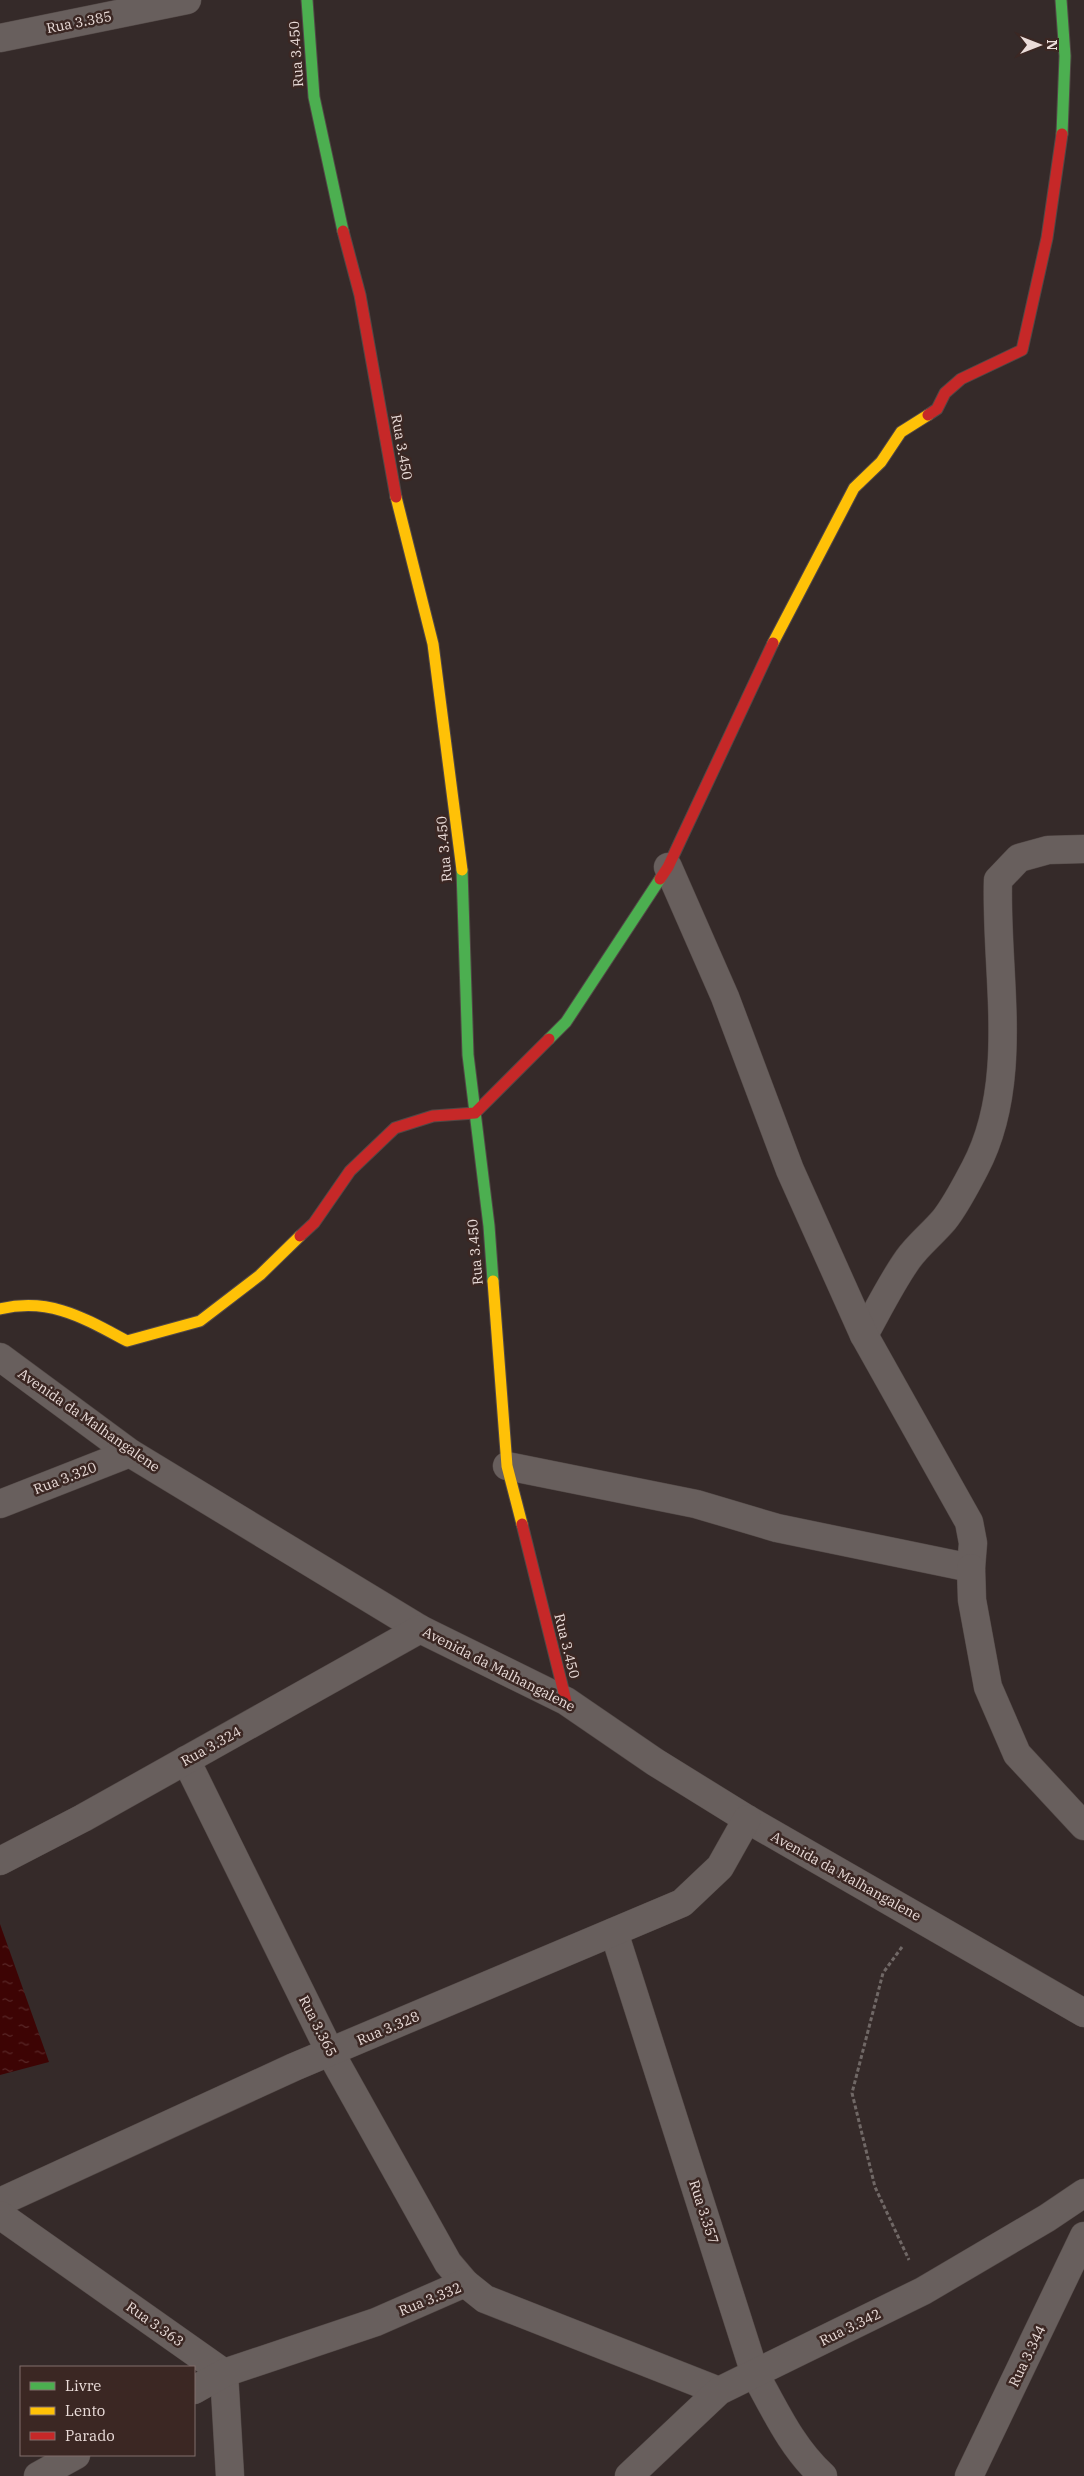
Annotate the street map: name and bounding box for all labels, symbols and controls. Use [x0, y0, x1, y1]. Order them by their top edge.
street label: Rua 3.385 [45, 7, 113, 37]
street label: Rua 3.450 [285, 20, 307, 88]
north arrow [1014, 20, 1064, 70]
text: N [1043, 39, 1061, 51]
street label: Rua 3.450 [387, 413, 417, 481]
street label: Rua 3.450 [432, 815, 456, 883]
street label: Rua 3.450 [463, 1218, 487, 1286]
street label: Avenida da Malhangalene [15, 1364, 163, 1476]
street label: Rua 3.320 [31, 1458, 99, 1498]
street label: Rua 3.450 [550, 1612, 584, 1680]
street label: Avenida da Malhangalene [420, 1623, 578, 1715]
street label: Rua 3.324 [178, 1722, 244, 1770]
street label: Avenida da Malhangalene [768, 1827, 924, 1925]
street label: Rua 3.365 [295, 1992, 341, 2060]
street label: Rua 3.328 [354, 2007, 422, 2049]
street label: Rua 3.357 [685, 2178, 723, 2246]
street label: Rua 3.332 [396, 2278, 464, 2320]
street label: Rua 3.363 [123, 2298, 187, 2350]
street label: Rua 3.342 [816, 2304, 884, 2350]
street label: Rua 3.344 [1004, 2322, 1050, 2390]
legend [20, 2366, 195, 2456]
text: Livre [65, 2376, 101, 2395]
text: Lento [65, 2401, 105, 2420]
text: Parado [65, 2426, 115, 2445]

